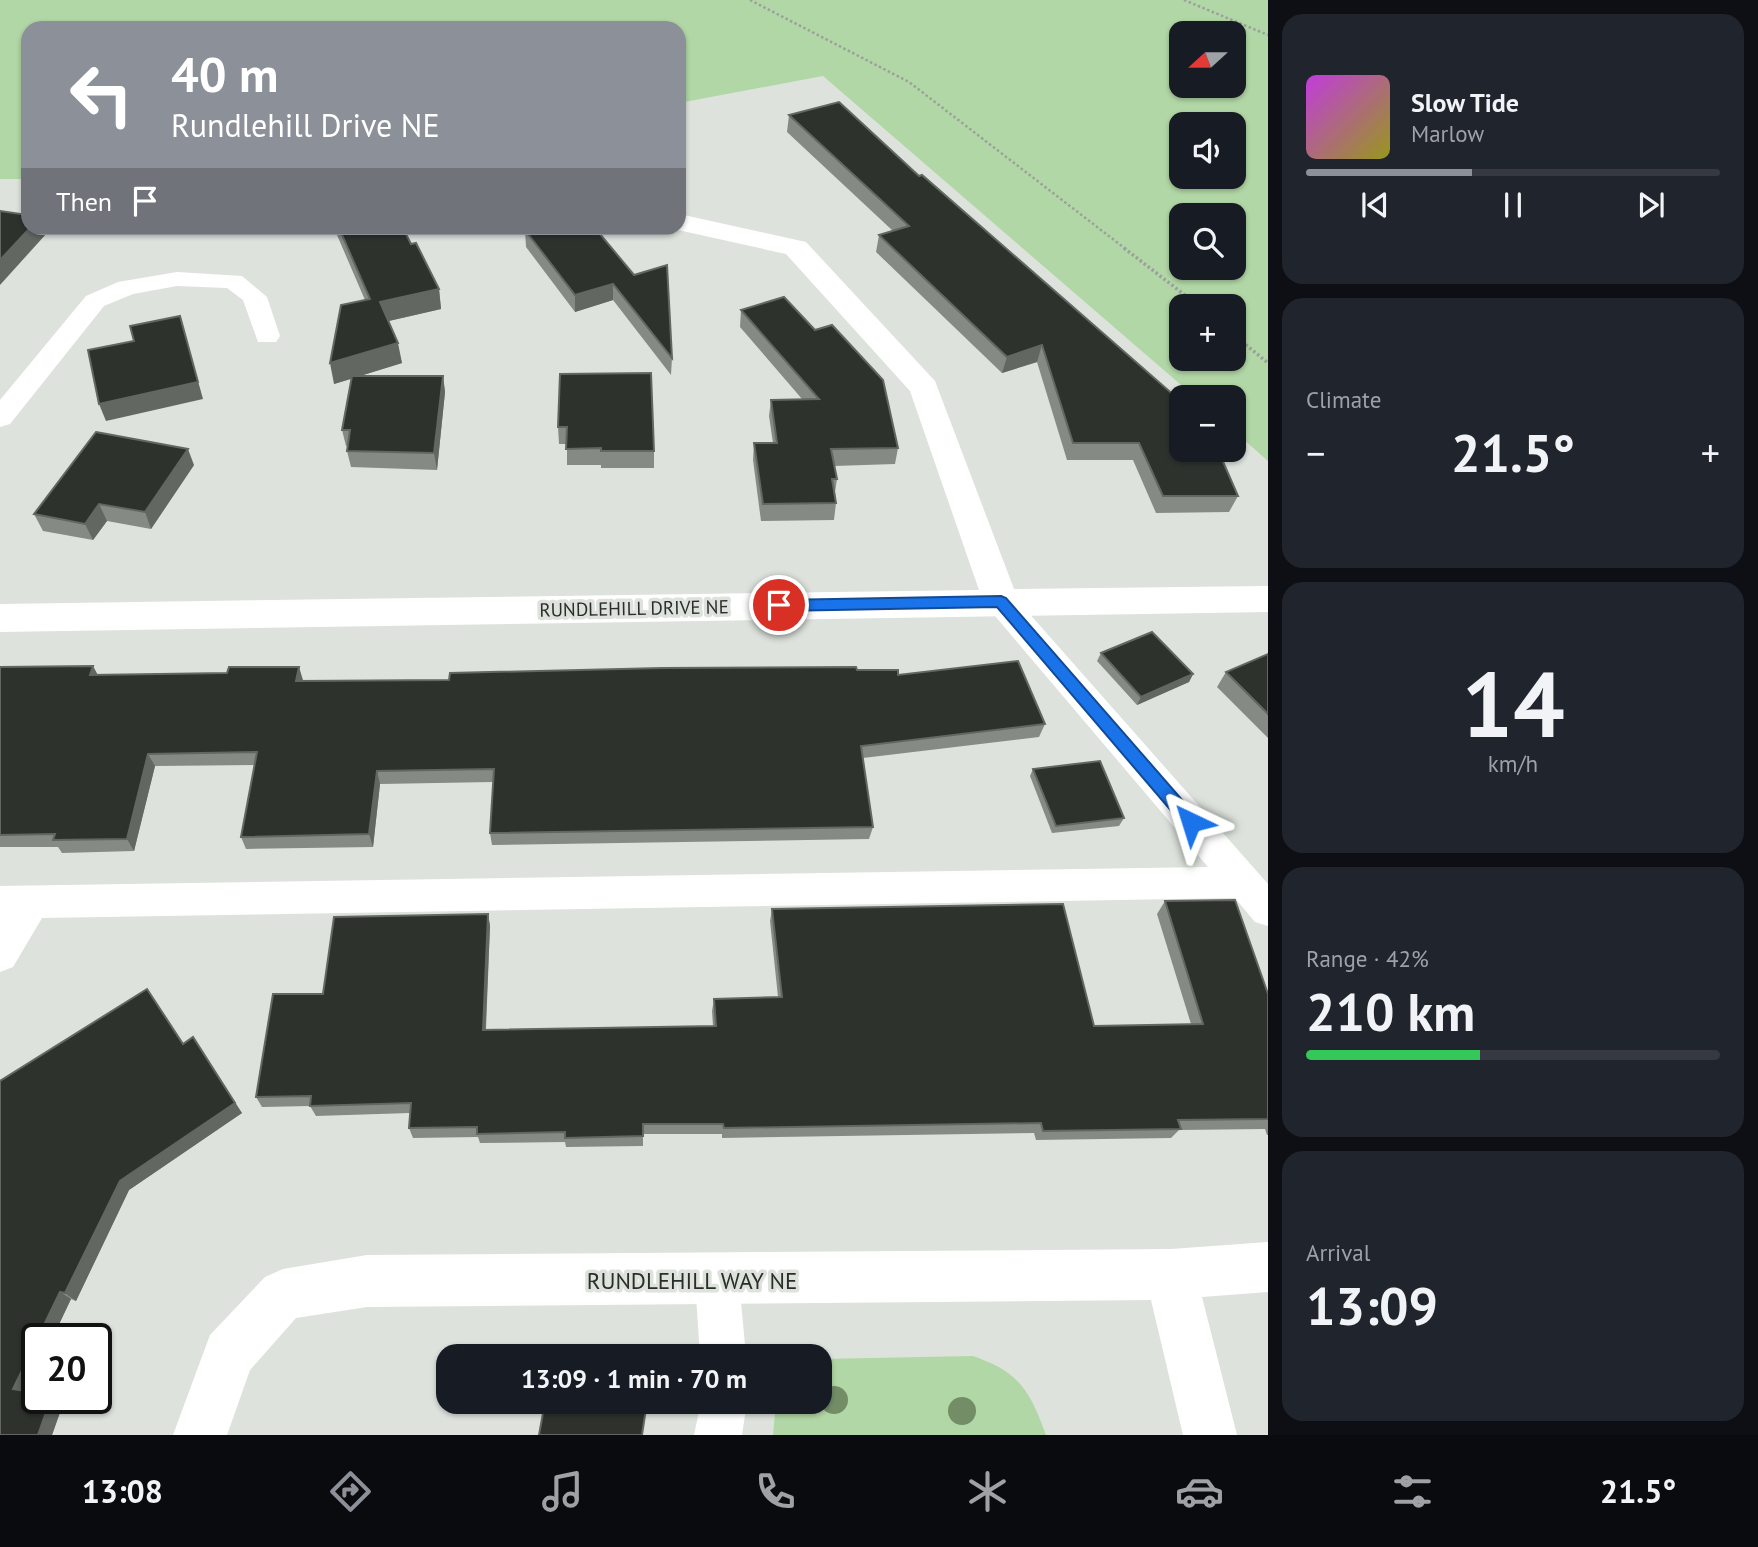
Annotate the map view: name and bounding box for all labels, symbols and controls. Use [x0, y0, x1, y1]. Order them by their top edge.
north arrow [1169, 21, 1246, 98]
map controls [1169, 21, 1246, 462]
text: 40 m [171, 42, 278, 106]
icon: left [56, 49, 147, 140]
text: Slow Tide [1411, 86, 1519, 119]
text: Rundlehill Drive NE [171, 104, 440, 146]
button: sound [1169, 112, 1246, 189]
text: Marlow [1411, 119, 1484, 148]
icon: arrive [126, 182, 164, 220]
text: Then [56, 185, 112, 218]
icon: previous [1356, 186, 1394, 224]
icon: pause [1494, 186, 1532, 224]
icon: next [1632, 186, 1670, 224]
button: search [1169, 203, 1246, 280]
button: + [1169, 294, 1246, 371]
button: − [1169, 385, 1246, 462]
text: Climate [1306, 385, 1381, 414]
text: 21.5° [1451, 419, 1575, 486]
text: − [1306, 428, 1325, 477]
text: + [1701, 428, 1720, 477]
pin [749, 575, 809, 635]
icon: arrive [760, 586, 798, 624]
street label: RUNDLEHILL DRIVE NE [539, 594, 729, 622]
text: 14 [1461, 644, 1565, 762]
text: km/h [1488, 749, 1538, 778]
position arrow [1154, 785, 1228, 859]
text: Range · 42% [1306, 944, 1429, 973]
text: 210 km [1306, 978, 1475, 1045]
text: Arrival [1306, 1238, 1370, 1267]
street label: RUNDLEHILL WAY NE [587, 1266, 797, 1295]
text: 13:09 [1306, 1272, 1438, 1339]
speed limit sign: 20 [21, 1323, 112, 1414]
text: 13:09 · 1 min · 70 m [521, 1362, 747, 1395]
icon: directions [326, 1467, 375, 1516]
icon: music [538, 1467, 587, 1516]
icon: phone [751, 1467, 800, 1516]
icon: climate [963, 1467, 1012, 1516]
icon: car [1175, 1467, 1224, 1516]
icon: filters [1388, 1467, 1437, 1516]
text: 13:08 [82, 1470, 163, 1512]
text: 21.5° [1600, 1470, 1676, 1512]

